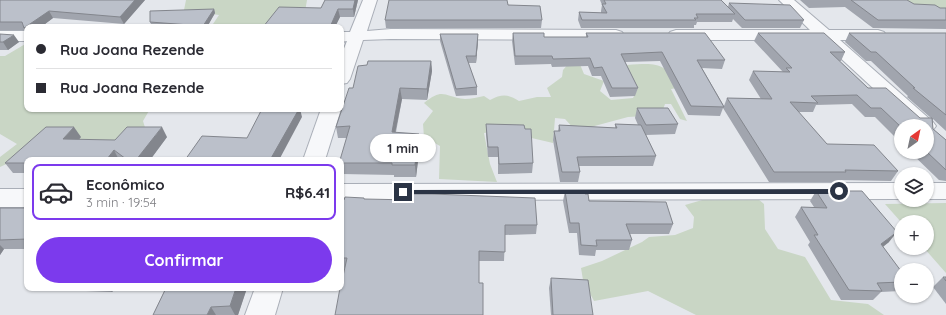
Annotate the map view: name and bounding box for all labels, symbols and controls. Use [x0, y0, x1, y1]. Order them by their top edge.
text: Rua Joana Rezende [60, 40, 204, 59]
text: Rua Joana Rezende [60, 78, 204, 97]
north arrow [894, 119, 934, 159]
map controls [894, 119, 934, 303]
callout: 1 min [370, 134, 436, 162]
text: 1 min [387, 140, 419, 156]
button: layers [894, 167, 934, 207]
icon: car [38, 174, 74, 210]
text: Econômico [86, 175, 165, 194]
route start [830, 182, 848, 200]
text: R$6.41 [285, 183, 330, 202]
route end [394, 183, 412, 201]
text: 3 min · 19:54 [86, 194, 157, 210]
button: + [894, 215, 934, 255]
button: Confirmar [36, 237, 332, 283]
button: − [894, 263, 934, 303]

